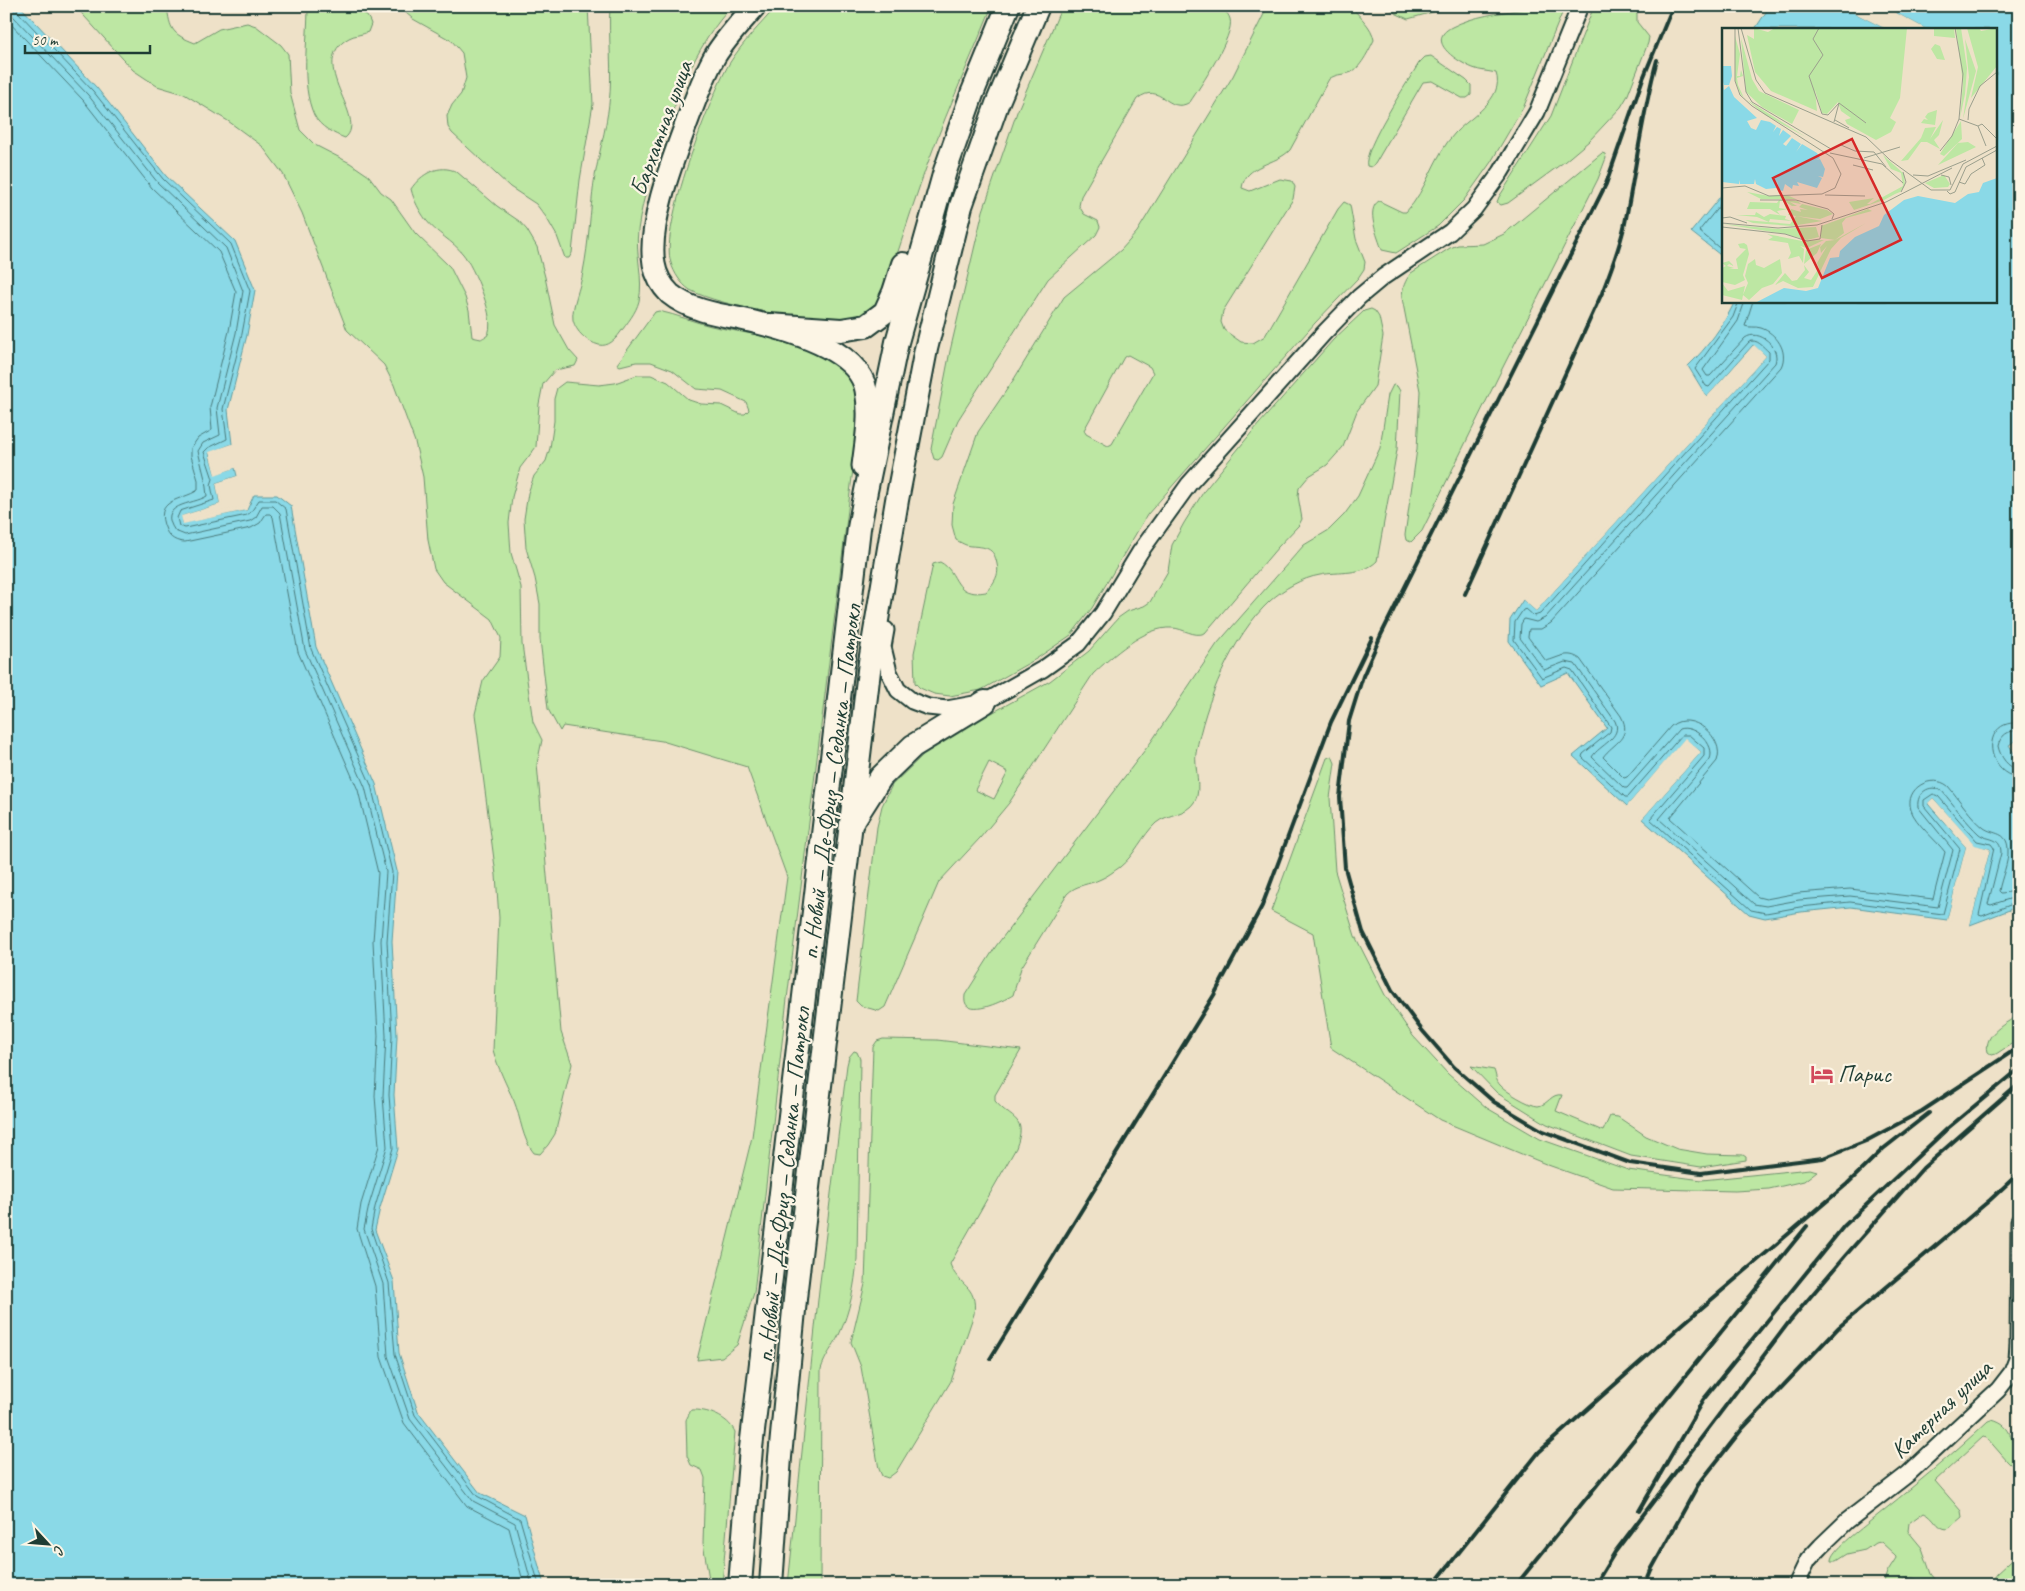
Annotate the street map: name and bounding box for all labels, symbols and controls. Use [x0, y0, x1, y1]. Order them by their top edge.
scale bar [25, 22, 150, 54]
inset map [1722, 28, 1998, 302]
text: 50 m [32, 31, 59, 50]
street label: Бархатная улица [623, 55, 700, 200]
street label: п. Новый — Де-Фриз — Седанка — Патрокл [794, 602, 868, 961]
street label: п. Новый — Де-Фриз — Седанка — Патрокл [749, 1004, 817, 1364]
place label: Парис [1838, 1059, 1892, 1089]
hotel icon: Парис [1809, 1061, 1835, 1087]
street label: Катерная улица [1884, 1352, 1999, 1465]
north arrow [22, 1518, 72, 1568]
text: С [49, 1543, 68, 1558]

